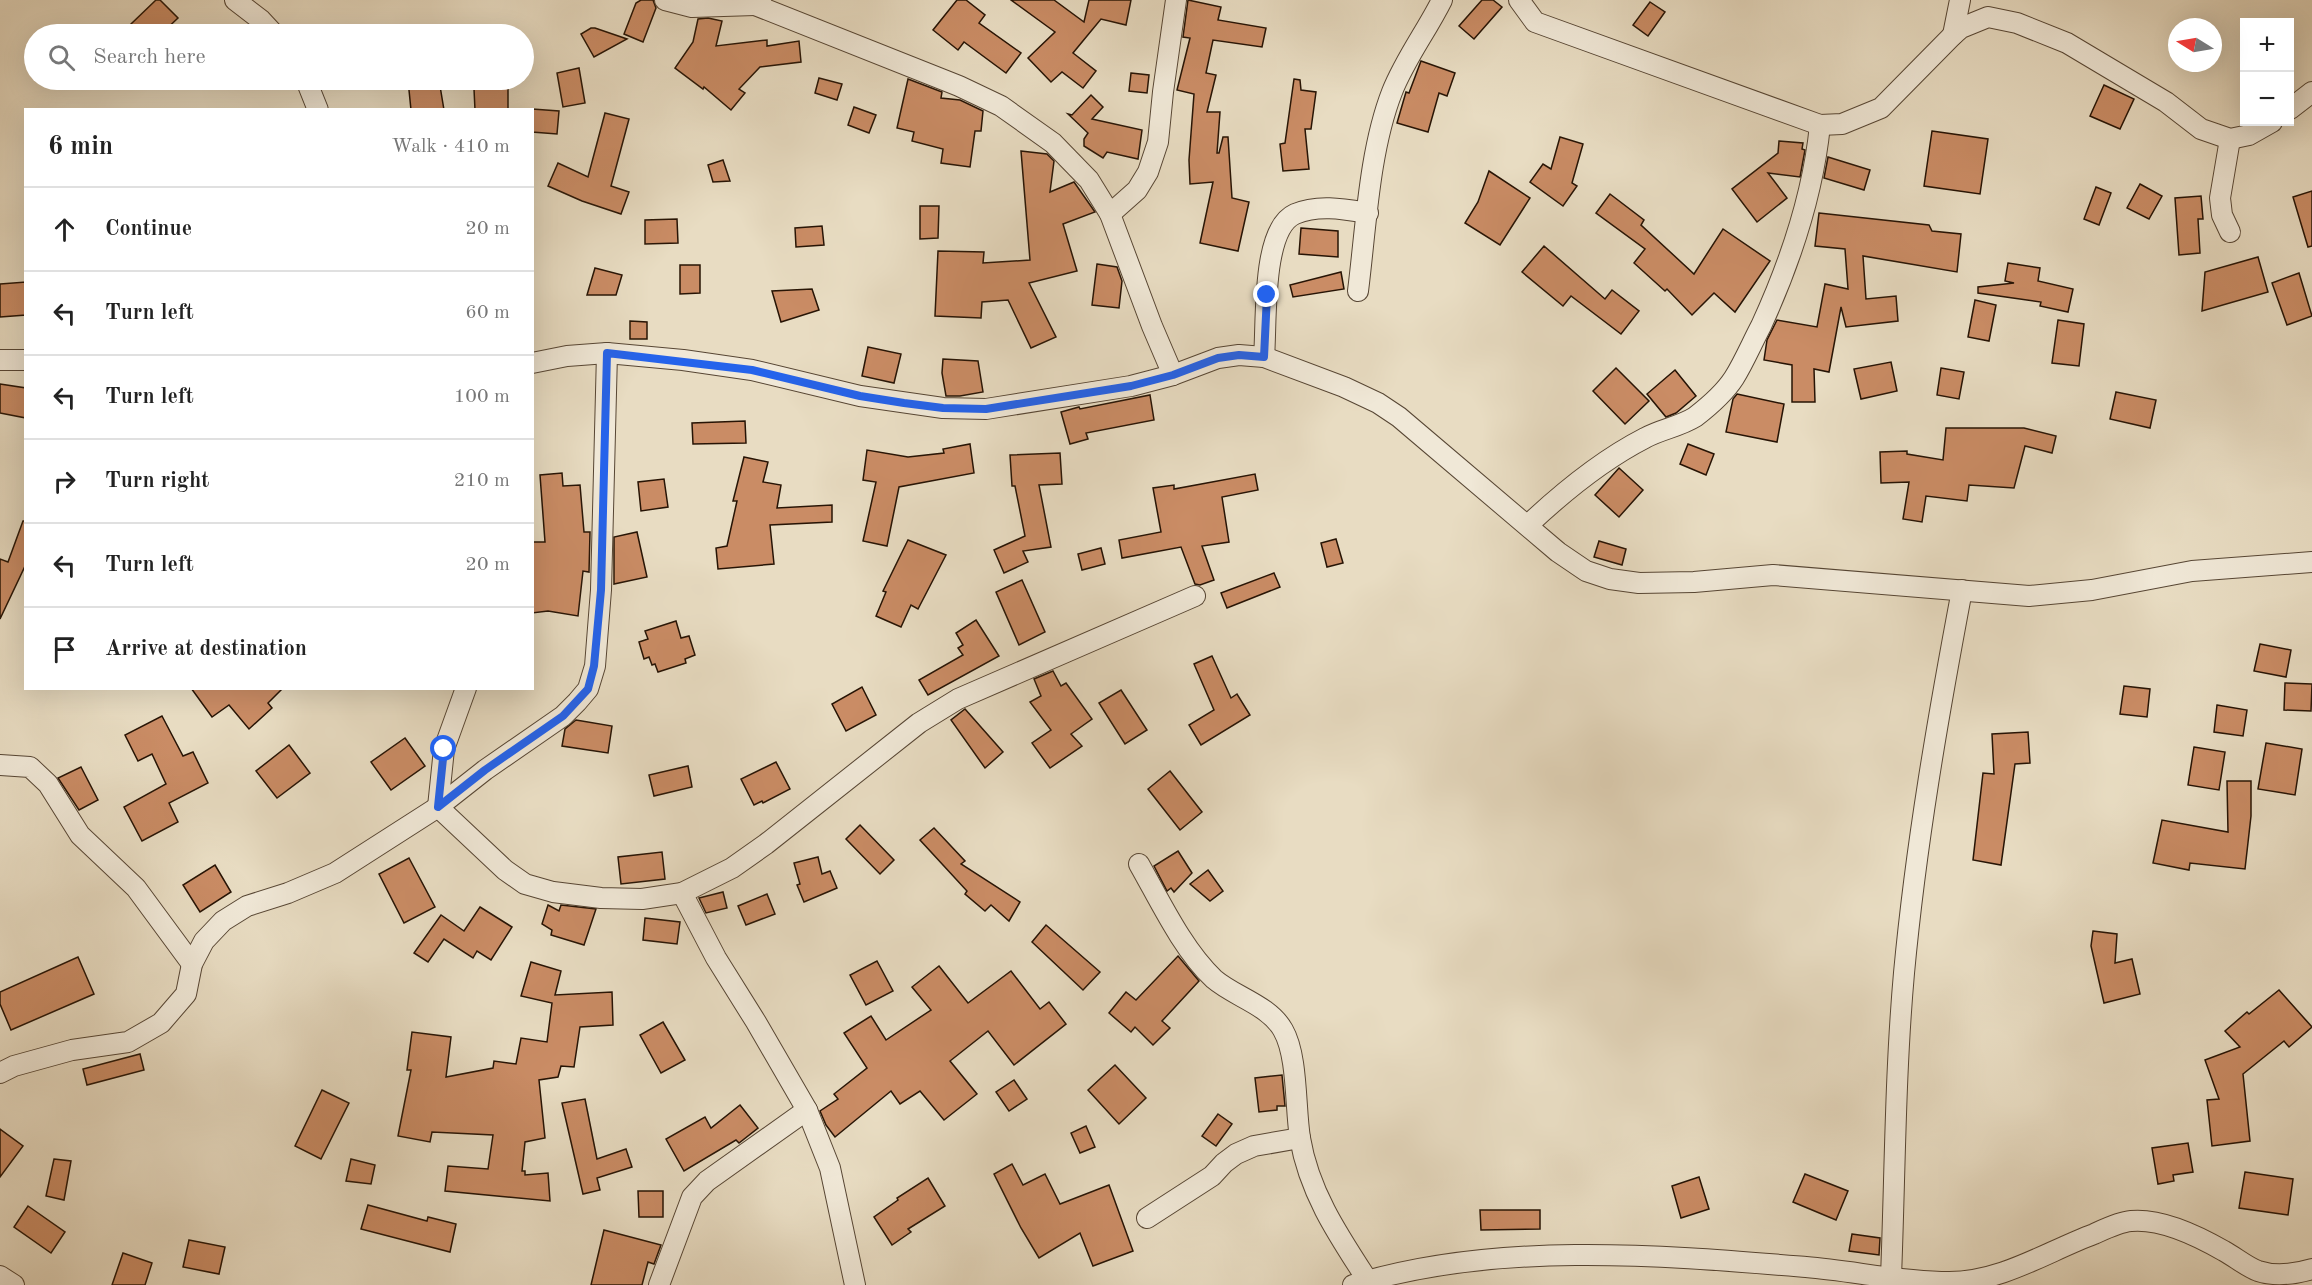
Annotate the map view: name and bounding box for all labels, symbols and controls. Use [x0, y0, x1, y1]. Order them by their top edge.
north arrow [2168, 18, 2222, 72]
map controls [2240, 18, 2294, 126]
button: + [2240, 18, 2294, 72]
search box [24, 24, 534, 90]
icon: search [45, 41, 78, 74]
text: Search here [93, 46, 206, 68]
button: − [2240, 72, 2294, 126]
text: 6 min [48, 134, 113, 160]
text: Walk · 410 m [391, 137, 510, 157]
icon: ahead [48, 213, 81, 246]
text: Continue [105, 218, 192, 240]
text: 20 m [465, 219, 510, 239]
route end [1253, 281, 1279, 307]
icon: left [48, 297, 81, 330]
text: Turn left [105, 302, 194, 324]
text: 60 m [465, 303, 510, 323]
icon: left [48, 381, 81, 414]
text: Turn left [105, 386, 194, 408]
text: 100 m [454, 387, 510, 407]
icon: right [48, 465, 81, 498]
text: Turn right [105, 470, 209, 492]
text: 210 m [454, 471, 510, 491]
icon: left [48, 549, 81, 582]
text: Turn left [105, 554, 194, 576]
text: 20 m [465, 555, 510, 575]
icon: arrive [48, 633, 81, 666]
text: Arrive at destination [105, 638, 307, 660]
route start [430, 735, 456, 761]

